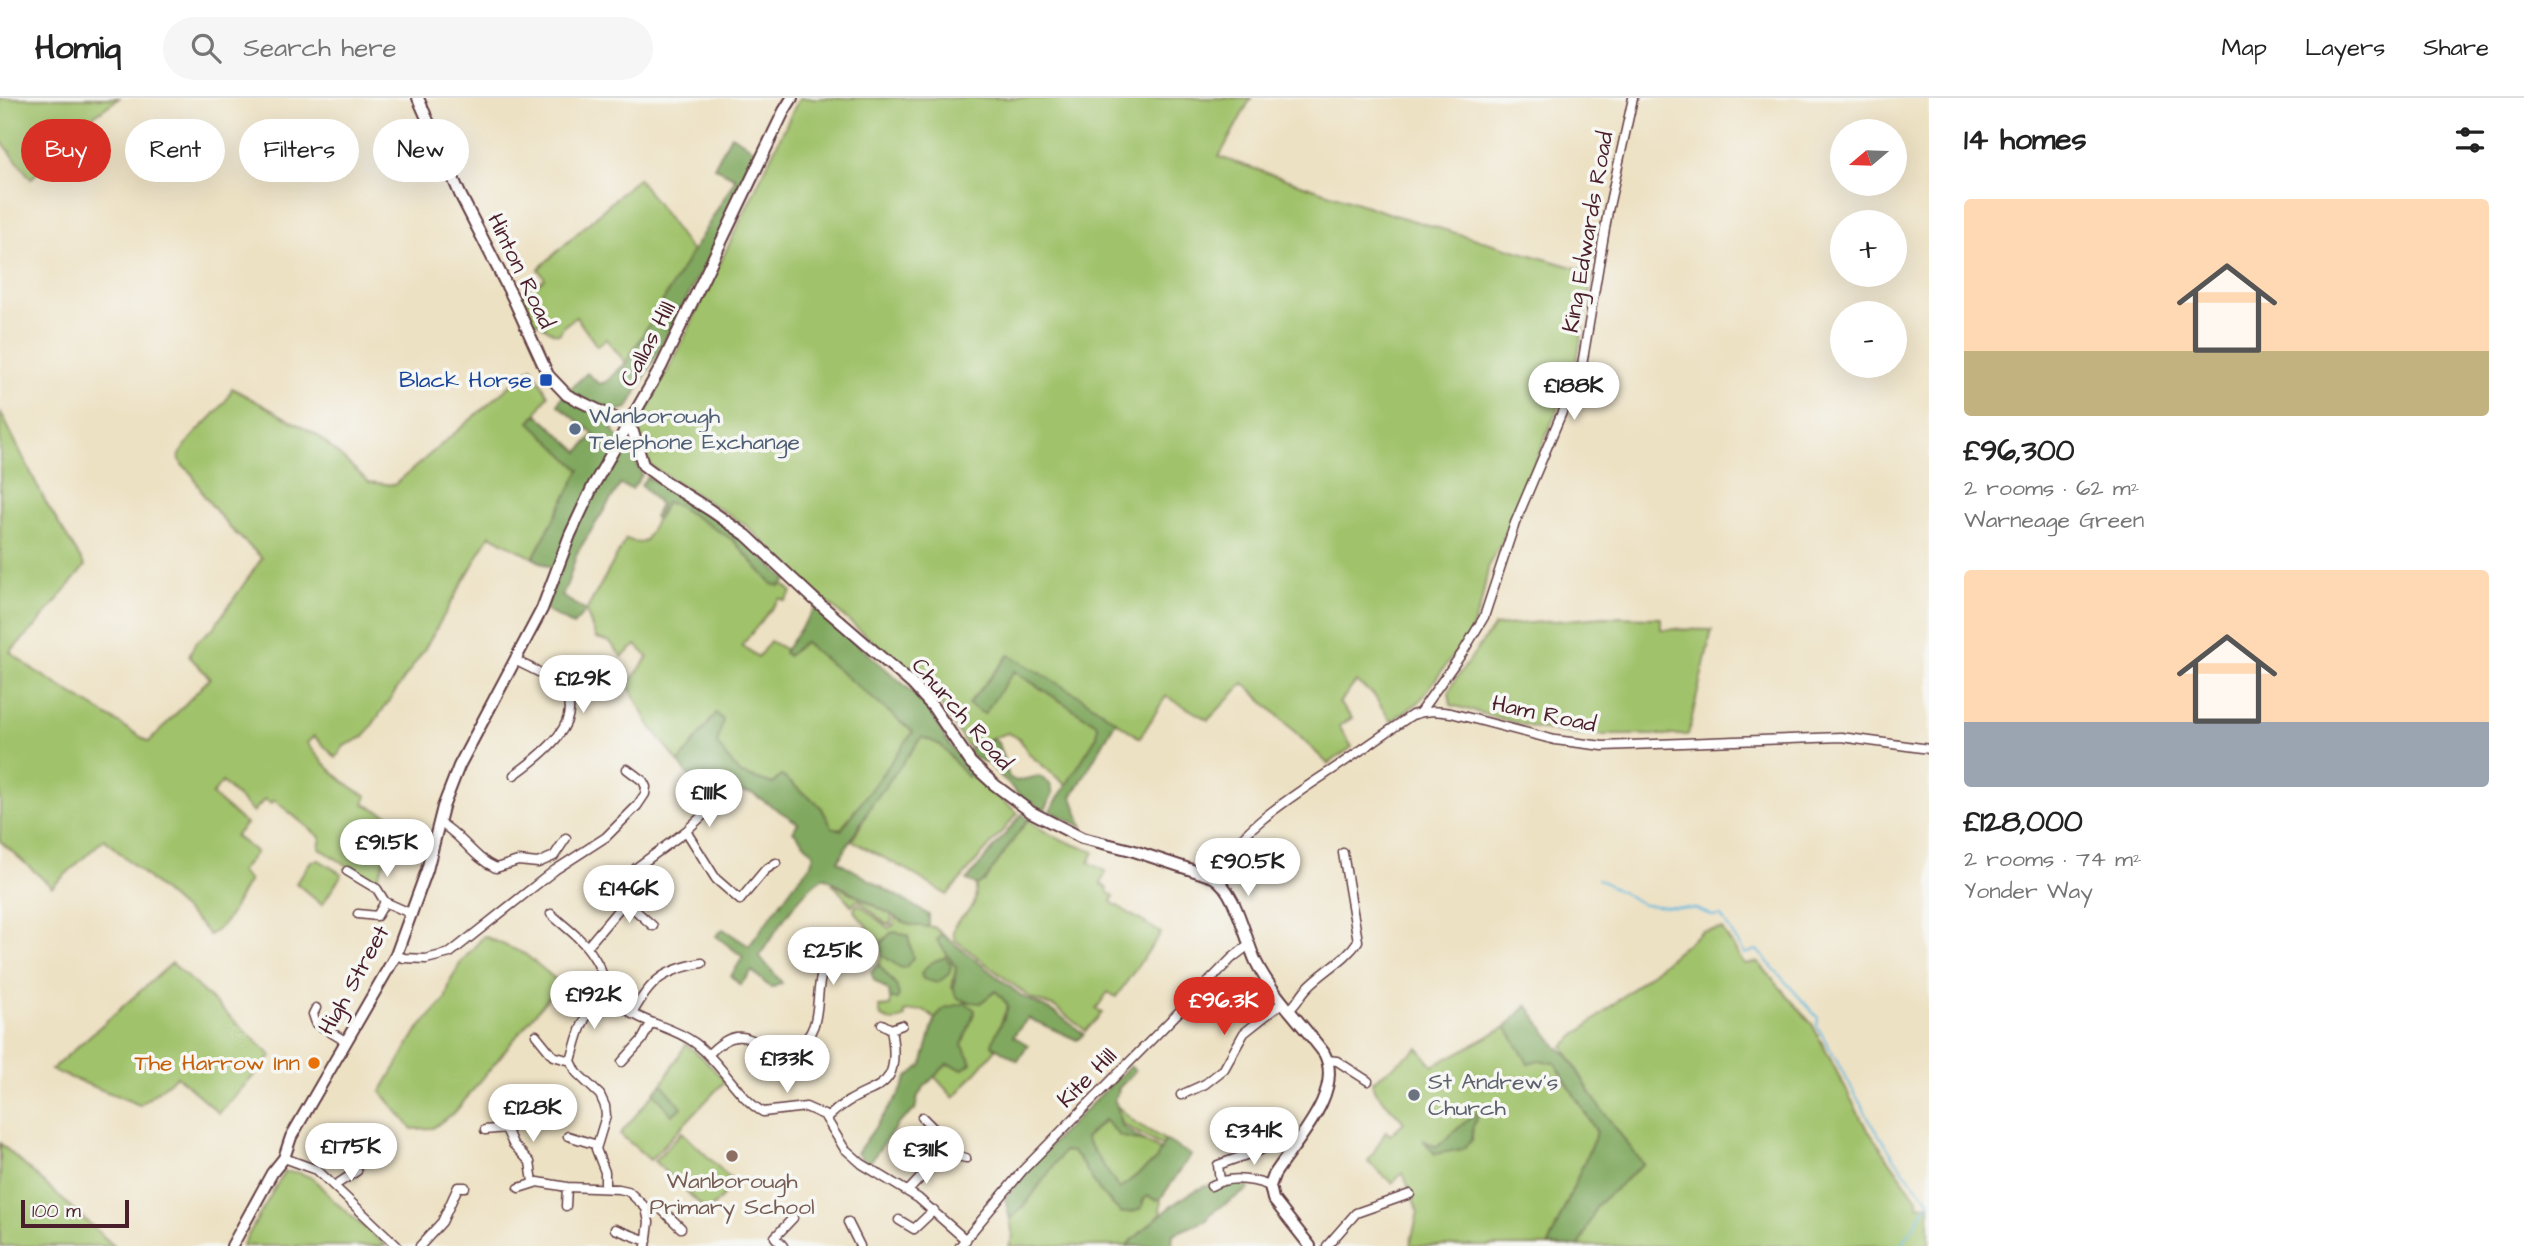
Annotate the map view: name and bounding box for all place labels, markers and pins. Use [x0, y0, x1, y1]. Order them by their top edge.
pin: £188K [1525, 362, 1623, 422]
place label: Black Horse [399, 364, 532, 396]
marker: Black Horse [538, 372, 554, 388]
place label: Wanborough Telephone Exchange [589, 400, 800, 459]
marker: Wanborough Telephone Exchange [567, 421, 583, 437]
pin: £129K [534, 656, 632, 715]
pin: £111K [660, 770, 758, 829]
pin: £91.5K [330, 820, 444, 879]
pin: £90.5K [1191, 838, 1305, 898]
pin: £146K [580, 866, 678, 925]
pin: £251K [784, 928, 882, 987]
pin: £192K [545, 972, 643, 1031]
pin: £96.3K [1167, 978, 1281, 1037]
pin: £133K [738, 1035, 836, 1095]
place label: The Harrow Inn [134, 1047, 300, 1079]
marker: The Harrow Inn [306, 1055, 322, 1071]
place label: St Andrew's Church [1428, 1066, 1558, 1124]
pin: £128K [484, 1084, 582, 1144]
marker: St Andrew's Church [1406, 1087, 1422, 1103]
pin: £341K [1205, 1108, 1303, 1167]
pin: £175K [302, 1124, 400, 1183]
pin: £311K [877, 1126, 975, 1186]
marker: Wanborough Primary School [724, 1148, 740, 1164]
place label: Wanborough Primary School [649, 1165, 815, 1224]

